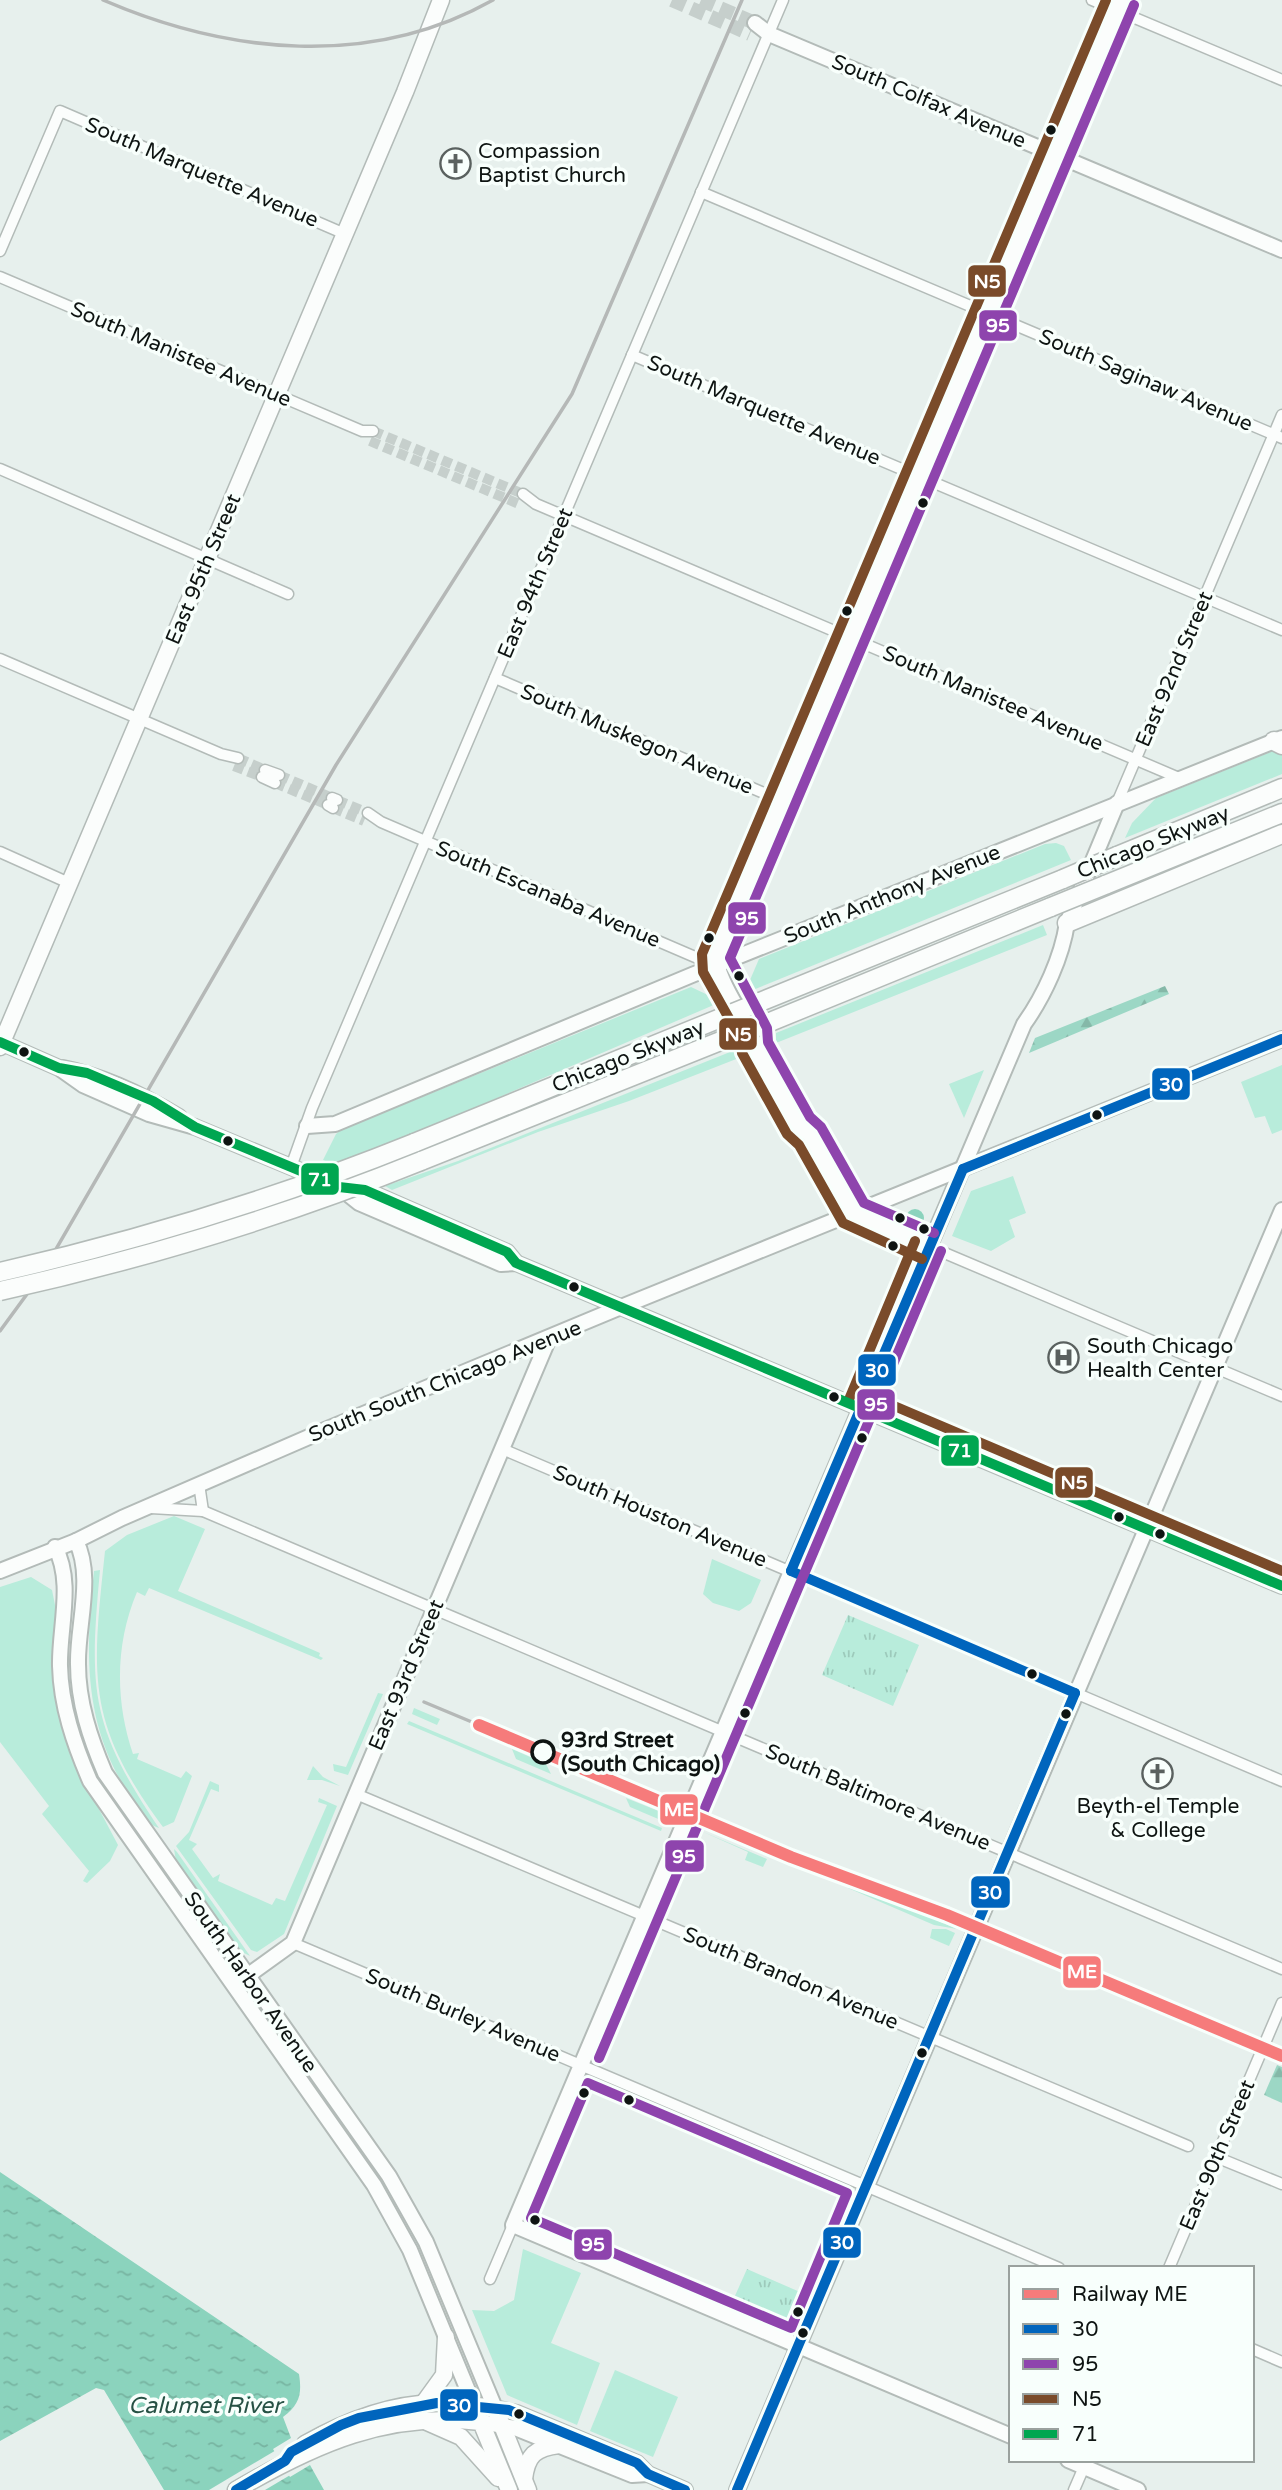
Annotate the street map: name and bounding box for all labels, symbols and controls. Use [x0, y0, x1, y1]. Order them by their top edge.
street label: South Colfax Avenue [828, 49, 1030, 154]
street label: South Marquette Avenue [81, 112, 322, 233]
unlabelled marker [1044, 123, 1058, 137]
place label: Compassion Baptist Church [478, 139, 626, 188]
church icon: Compassion Baptist Church [438, 146, 472, 180]
line badge: N5 [967, 264, 1007, 298]
text: N5 [973, 271, 1001, 293]
street label: South Manistee Avenue [67, 297, 295, 412]
line badge: 95 [978, 309, 1018, 342]
text: 95 [986, 315, 1010, 337]
street label: South Saginaw Avenue [1035, 324, 1256, 437]
street label: South Marquette Avenue [643, 350, 884, 471]
street label: East 95th Street [160, 490, 246, 648]
unlabelled marker [916, 496, 930, 510]
street label: East 94th Street [492, 504, 578, 662]
street label: East 92nd Street [1130, 588, 1218, 751]
unlabelled marker [840, 604, 854, 618]
street label: South Manistee Avenue [879, 641, 1107, 756]
street label: South Muskegon Avenue [517, 679, 757, 800]
street label: Chicago Skyway [1073, 801, 1233, 884]
street label: South Escanaba Avenue [432, 836, 664, 953]
street label: South Anthony Avenue [780, 840, 1004, 949]
line badge: 95 [727, 901, 767, 935]
text: 95 [735, 908, 759, 930]
unlabelled marker [702, 931, 716, 945]
unlabelled marker [732, 969, 746, 983]
street label: Chicago Skyway [548, 1015, 708, 1098]
line badge: N5 [718, 1017, 758, 1051]
text: N5 [724, 1024, 752, 1046]
unlabelled marker [17, 1045, 31, 1059]
line badge: 30 [1151, 1067, 1191, 1101]
text: 30 [1159, 1074, 1183, 1096]
unlabelled marker [1090, 1108, 1104, 1122]
unlabelled marker [221, 1134, 235, 1148]
line badge: 71 [300, 1162, 340, 1196]
text: 71 [308, 1169, 332, 1191]
unlabelled marker [893, 1211, 907, 1225]
unlabelled marker [917, 1222, 931, 1236]
unlabelled marker [886, 1239, 900, 1253]
unlabelled marker [567, 1280, 581, 1294]
street label: South South Chicago Avenue [305, 1315, 585, 1448]
place label: South Chicago Health Center [1087, 1334, 1233, 1383]
hospital icon: South Chicago Health Center [1047, 1341, 1081, 1375]
line badge: 30 [857, 1353, 897, 1387]
text: 30 [865, 1360, 889, 1382]
line badge: 95 [856, 1388, 896, 1421]
unlabelled marker [827, 1390, 841, 1404]
text: 95 [864, 1394, 888, 1416]
unlabelled marker [855, 1431, 869, 1445]
line badge: 71 [940, 1434, 980, 1467]
text: 71 [948, 1440, 972, 1462]
street label: South Houston Avenue [549, 1460, 771, 1573]
line badge: N5 [1054, 1466, 1094, 1499]
text: N5 [1060, 1472, 1088, 1494]
unlabelled marker [1112, 1510, 1126, 1524]
unlabelled marker [1153, 1527, 1167, 1541]
street label: East 93rd Street [363, 1596, 449, 1754]
unlabelled marker [1025, 1667, 1039, 1681]
unlabelled marker [738, 1706, 752, 1720]
unlabelled marker [1059, 1707, 1073, 1721]
place label: 93rd Street (South Chicago) [561, 1728, 720, 1777]
street label: South Baltimore Avenue [762, 1739, 994, 1856]
marker: 93rd Street (South Chicago) [531, 1740, 555, 1764]
church icon: Beyth-el Temple & College [1141, 1757, 1175, 1791]
line badge: ME [659, 1793, 699, 1826]
place label: Beyth-el Temple & College [1077, 1794, 1240, 1843]
text: ME [664, 1799, 694, 1821]
line badge: 95 [664, 1839, 705, 1873]
text: 95 [672, 1846, 696, 1868]
line badge: 30 [970, 1875, 1011, 1909]
text: 30 [978, 1882, 1002, 1904]
street label: South Harbor Avenue [179, 1887, 323, 2078]
street label: South Brandon Avenue [679, 1922, 902, 2035]
line badge: ME [1062, 1955, 1102, 1989]
text: ME [1067, 1961, 1097, 1983]
street label: South Burley Avenue [362, 1963, 564, 2068]
unlabelled marker [915, 2046, 929, 2060]
street label: East 90th Street [1174, 2076, 1260, 2234]
unlabelled marker [577, 2086, 591, 2100]
unlabelled marker [622, 2093, 636, 2107]
unlabelled marker [528, 2213, 542, 2227]
line badge: 30 [822, 2226, 862, 2259]
line badge: 95 [573, 2228, 613, 2261]
text: 30 [830, 2232, 854, 2254]
text: 95 [581, 2234, 605, 2256]
legend [1009, 2266, 1254, 2462]
text: Railway ME [1072, 2282, 1188, 2307]
unlabelled marker [791, 2305, 805, 2319]
text: 30 [1072, 2317, 1098, 2342]
unlabelled marker [796, 2326, 810, 2340]
text: 95 [1072, 2352, 1098, 2377]
text: N5 [1072, 2387, 1102, 2412]
line badge: 30 [439, 2388, 479, 2422]
water label: Calumet River [128, 2392, 285, 2420]
text: 30 [447, 2395, 471, 2417]
unlabelled marker [512, 2407, 526, 2421]
text: 71 [1072, 2422, 1098, 2447]

